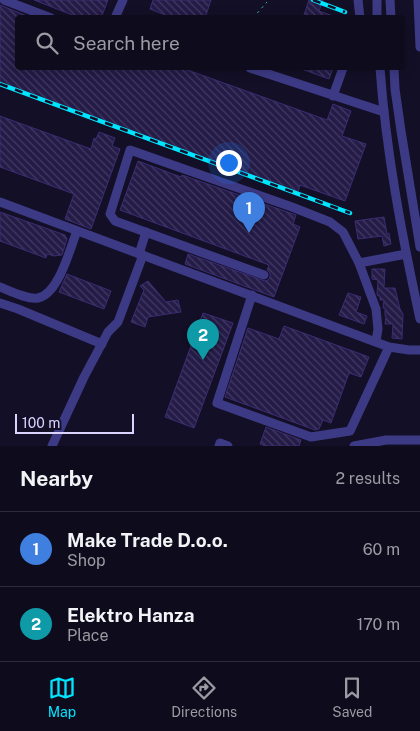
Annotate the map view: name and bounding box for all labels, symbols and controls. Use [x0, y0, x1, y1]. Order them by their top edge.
search box [15, 15, 405, 70]
icon: search [33, 29, 61, 57]
text: Search here [73, 32, 180, 54]
your location [216, 150, 242, 176]
pin: 1 [233, 192, 265, 233]
pin: 2 [187, 319, 219, 360]
scale bar [15, 411, 134, 434]
text: 100 m [22, 415, 60, 431]
text: Nearby [20, 466, 93, 491]
text: 2 results [335, 469, 400, 488]
text: Make Trade D.o.o. [67, 529, 228, 551]
text: 1 [33, 540, 39, 559]
text: 60 m [363, 540, 400, 559]
text: Shop [67, 551, 106, 570]
text: Elektro Hanza [67, 604, 194, 626]
text: 2 [31, 615, 41, 634]
text: 170 m [357, 615, 400, 634]
text: Place [67, 626, 109, 645]
tab: Map [48, 674, 76, 720]
tab: Directions [171, 674, 237, 720]
tab: Saved [332, 674, 372, 720]

